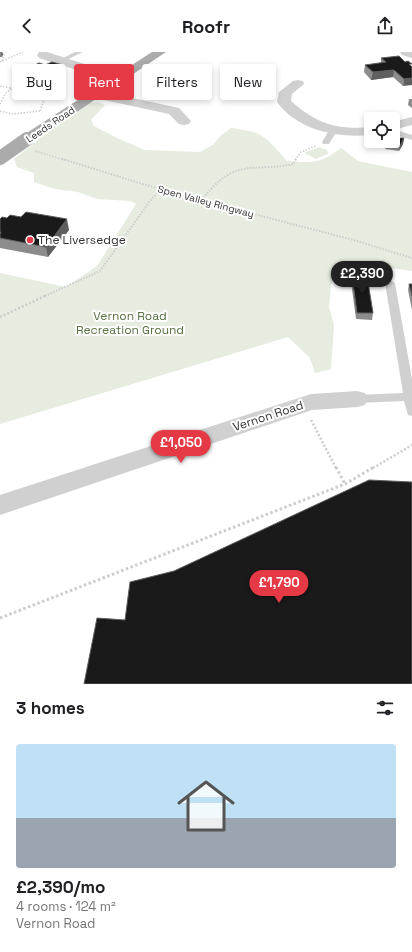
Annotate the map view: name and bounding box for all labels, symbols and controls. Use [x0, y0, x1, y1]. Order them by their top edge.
icon: back [16, 15, 38, 37]
text: Roofr [182, 15, 230, 38]
icon: share [374, 15, 396, 37]
chip: Buy [12, 64, 66, 100]
chip: Rent [74, 64, 134, 100]
chip: Filters [142, 64, 212, 100]
chip: New [220, 64, 276, 100]
street label: Leeds Road [23, 103, 77, 145]
map controls [364, 112, 400, 148]
button: locate [364, 112, 400, 148]
street label: Spen Valley Ringway [156, 182, 255, 221]
place label: The Liversedge [38, 232, 126, 248]
marker: The Liversedge [25, 235, 35, 245]
pin: £2,390 [329, 261, 395, 295]
text: £2,390 [340, 265, 384, 282]
park label: Vernon Road Recreation Ground [76, 308, 184, 338]
street label: Vernon Road [231, 397, 305, 435]
pin: £1,050 [148, 430, 214, 464]
text: £1,050 [160, 434, 202, 451]
pin: £1,790 [246, 570, 312, 604]
text: £1,790 [258, 574, 300, 591]
text: 3 homes [16, 697, 85, 719]
icon: filters [374, 697, 396, 719]
icon: home [170, 770, 242, 842]
text: £2,390/mo [16, 876, 105, 898]
text: 4 rooms · 124 m² [16, 898, 116, 915]
text: Vernon Road [16, 915, 95, 932]

